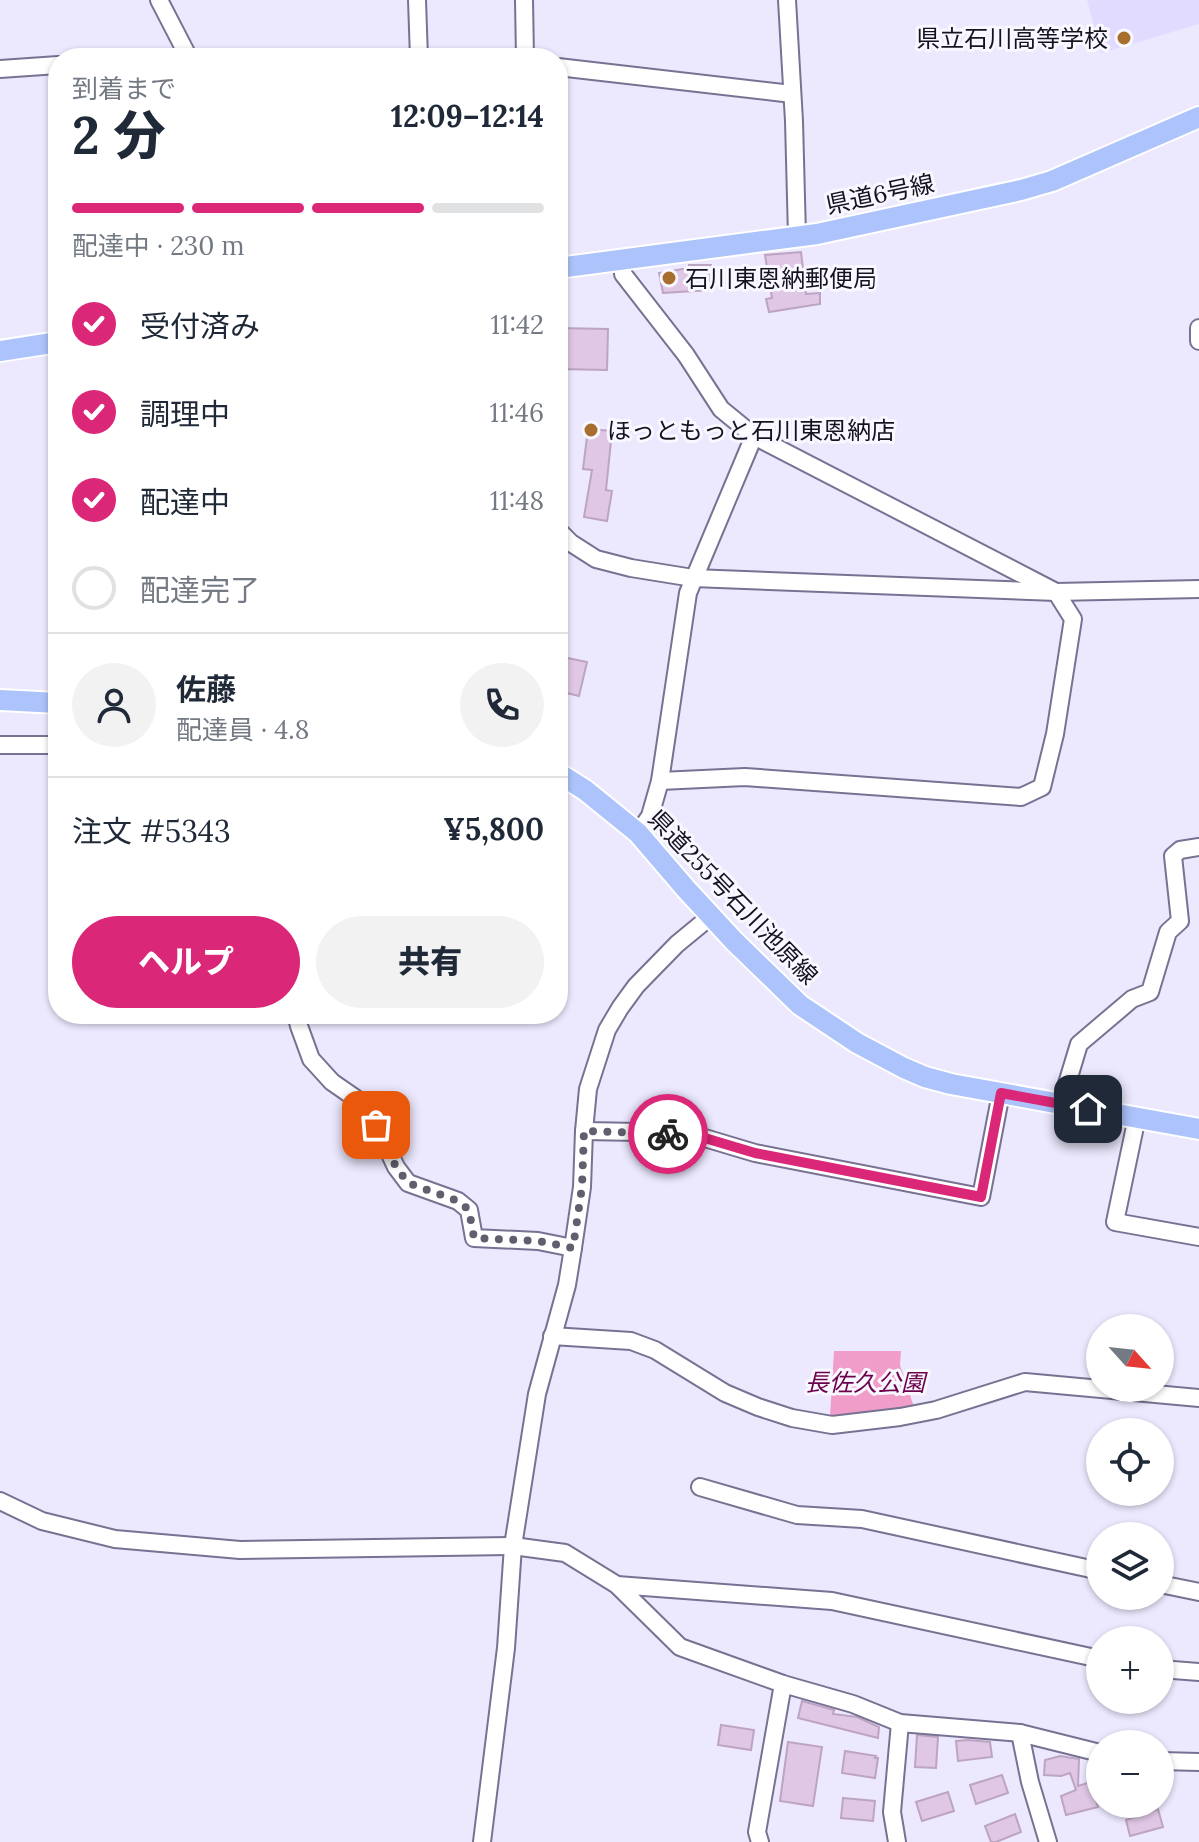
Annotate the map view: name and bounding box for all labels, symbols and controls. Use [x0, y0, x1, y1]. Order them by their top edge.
place label: 県立石川高等学校 [916, 23, 1108, 54]
marker: 県立石川高等学校 [1115, 29, 1133, 47]
text: 到着まで [72, 72, 176, 105]
text: 12:09–12:14 [391, 97, 544, 135]
text: 2 分 [72, 102, 165, 168]
street label: 県道6号線 [823, 167, 937, 221]
text: 配達中 · 230 m [72, 229, 244, 262]
place label: 石川東恩納郵便局 [685, 263, 877, 294]
marker: 石川東恩納郵便局 [660, 269, 678, 287]
icon: check [72, 302, 116, 346]
text: 受付済み [140, 307, 260, 345]
text: 11:42 [491, 308, 544, 341]
icon: check [72, 390, 116, 434]
text: 調理中 [140, 395, 230, 433]
text: 11:46 [489, 396, 544, 429]
place label: ほっともっと石川東恩納店 [607, 415, 895, 446]
marker: ほっともっと石川東恩納店 [582, 421, 600, 439]
icon: check [72, 478, 116, 522]
text: 配達中 [140, 483, 230, 521]
text: 11:48 [490, 484, 544, 517]
text: 配達完了 [140, 571, 260, 609]
button: person [72, 663, 156, 747]
button: phone [460, 663, 544, 747]
text: 佐藤 [176, 670, 236, 708]
text: 配達員 · 4.8 [176, 713, 309, 746]
street label: 県道255号石川池原線 [642, 803, 824, 991]
text: ¥5,800 [443, 810, 544, 848]
text: 注文 #5343 [72, 812, 231, 850]
button: ヘルプ [72, 916, 300, 1008]
button: 共有 [316, 916, 544, 1008]
pin [1054, 1075, 1122, 1143]
icon: home [1066, 1087, 1110, 1131]
pin [342, 1091, 410, 1159]
courier [628, 1094, 708, 1174]
icon: bag [354, 1103, 398, 1147]
icon: bike [646, 1112, 690, 1156]
north arrow [1086, 1314, 1174, 1402]
map controls [1086, 1314, 1174, 1818]
park label: 長佐久公園 [805, 1367, 928, 1398]
button: locate [1086, 1418, 1174, 1506]
button: layers [1086, 1522, 1174, 1610]
button: + [1086, 1626, 1174, 1714]
button: − [1086, 1730, 1174, 1818]

